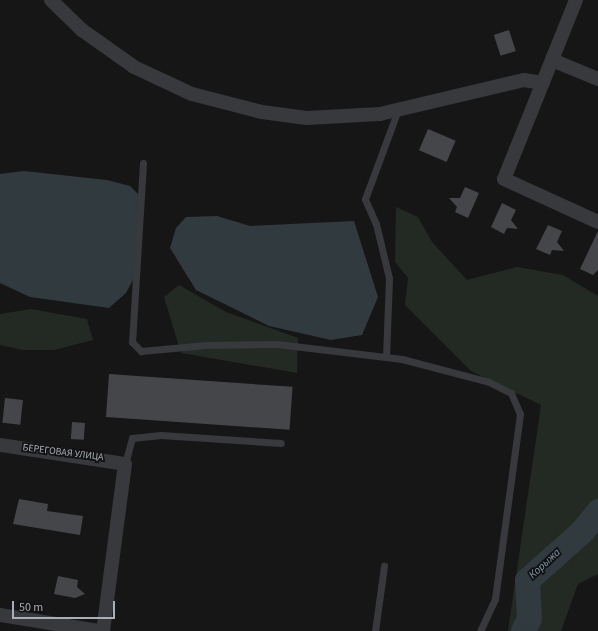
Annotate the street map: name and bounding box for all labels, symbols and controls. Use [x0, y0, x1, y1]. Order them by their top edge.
street label: БЕРЕГОВАЯ УЛИЦА [22, 442, 104, 464]
water label: Корыжа [527, 546, 563, 582]
scale bar [14, 593, 117, 619]
text: 50 m [19, 599, 43, 616]

